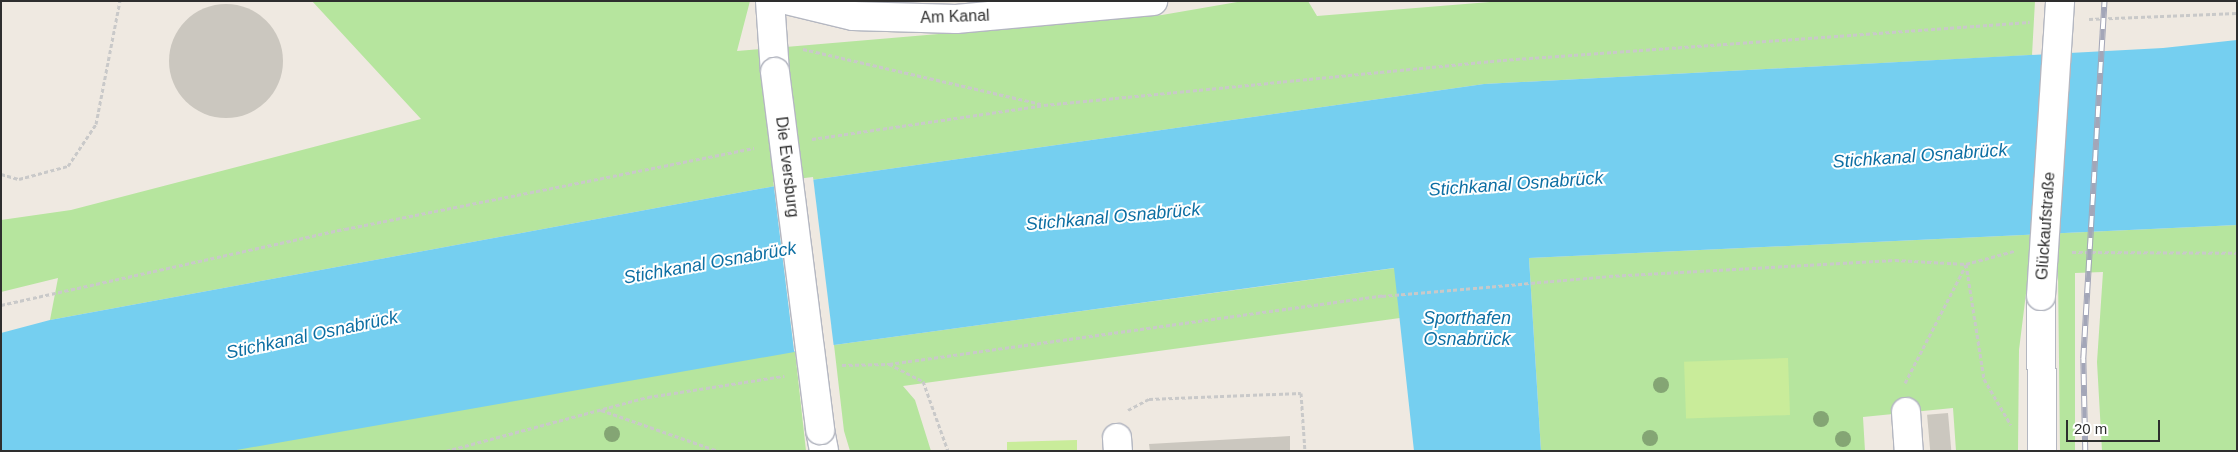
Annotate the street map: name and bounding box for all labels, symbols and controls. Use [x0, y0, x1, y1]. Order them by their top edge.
street label: Am Kanal [920, 6, 990, 28]
street label: Die Eversburg [771, 116, 803, 218]
water label: Stichkanal Osnabrück [1832, 139, 2008, 173]
water label: Stichkanal Osnabrück [1428, 167, 1604, 201]
street label: Glückaufstraße [2033, 171, 2059, 281]
water label: Stichkanal Osnabrück [1025, 199, 1201, 235]
water label: Stichkanal Osnabrück [622, 237, 798, 289]
water label: Stichkanal Osnabrück [224, 306, 400, 364]
water label: Sporthafen Osnabrück [1423, 308, 1511, 350]
scale bar [2068, 410, 2162, 442]
text: 20 m [2074, 420, 2107, 437]

